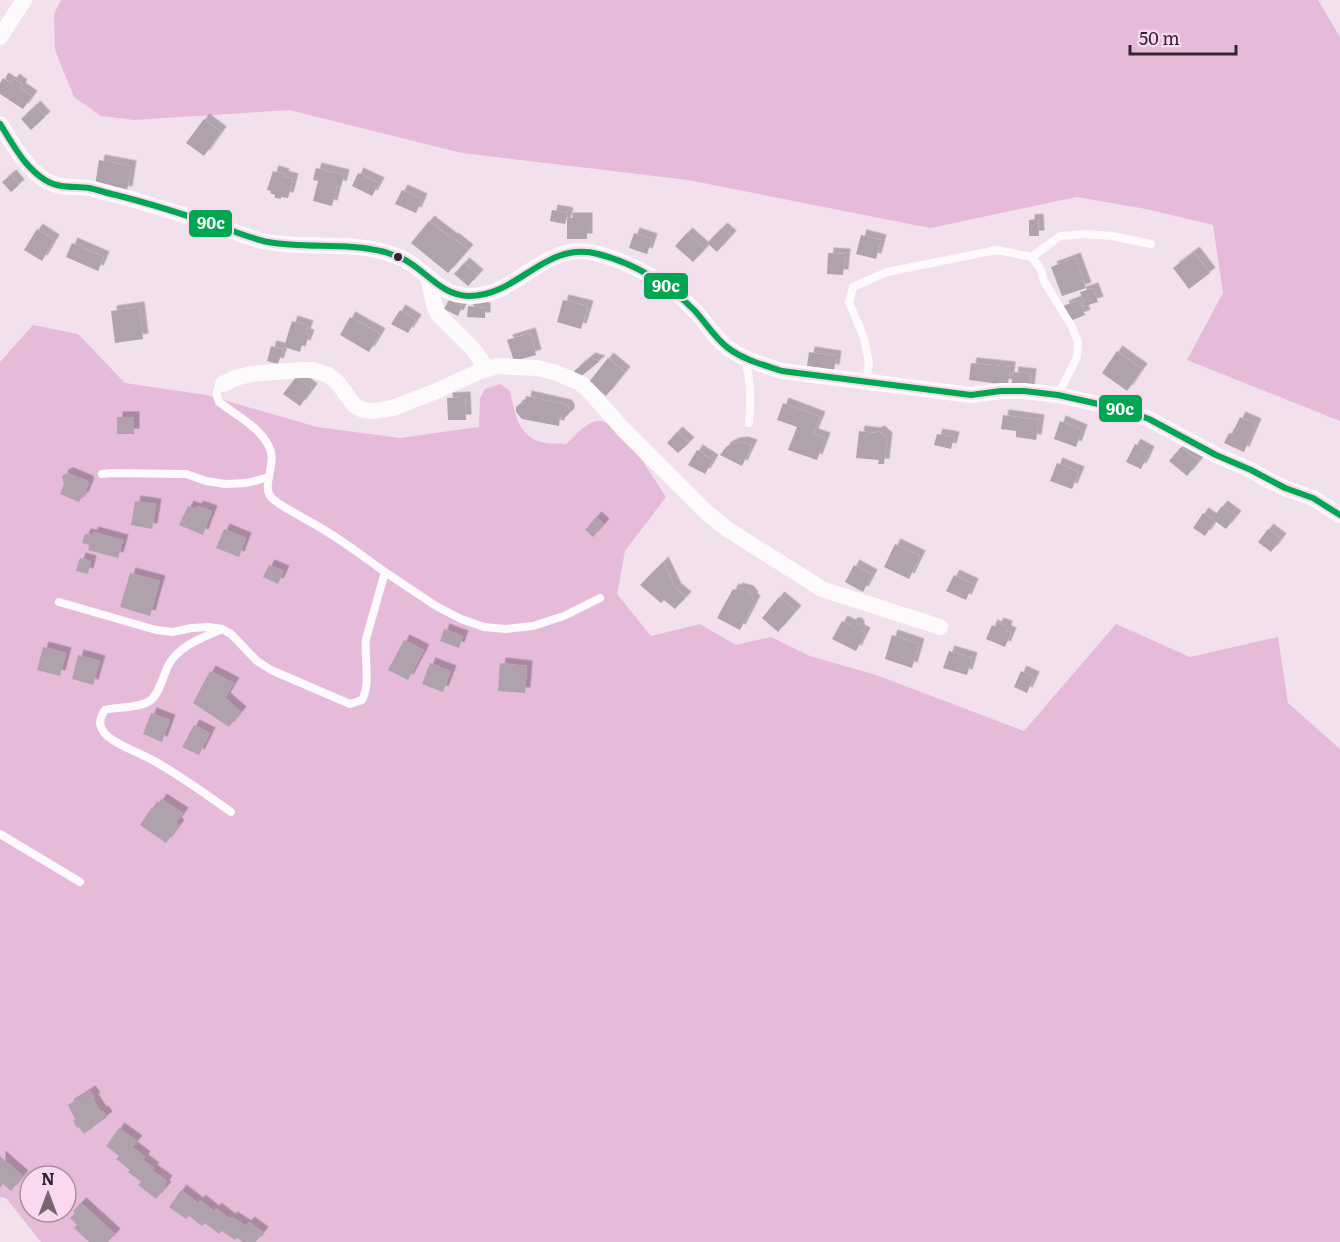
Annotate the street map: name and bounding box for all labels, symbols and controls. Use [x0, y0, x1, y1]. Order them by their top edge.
scale bar [1130, 18, 1236, 56]
text: 50 m [1139, 24, 1180, 51]
line badge: 90с [188, 209, 233, 238]
text: 90с [197, 210, 225, 234]
unlabelled marker [392, 251, 404, 263]
line badge: 90с [643, 272, 689, 300]
text: 90с [652, 273, 680, 297]
line badge: 90с [1098, 394, 1143, 423]
text: 90с [1106, 396, 1134, 420]
north arrow [18, 1164, 78, 1224]
text: N [41, 1166, 55, 1190]

